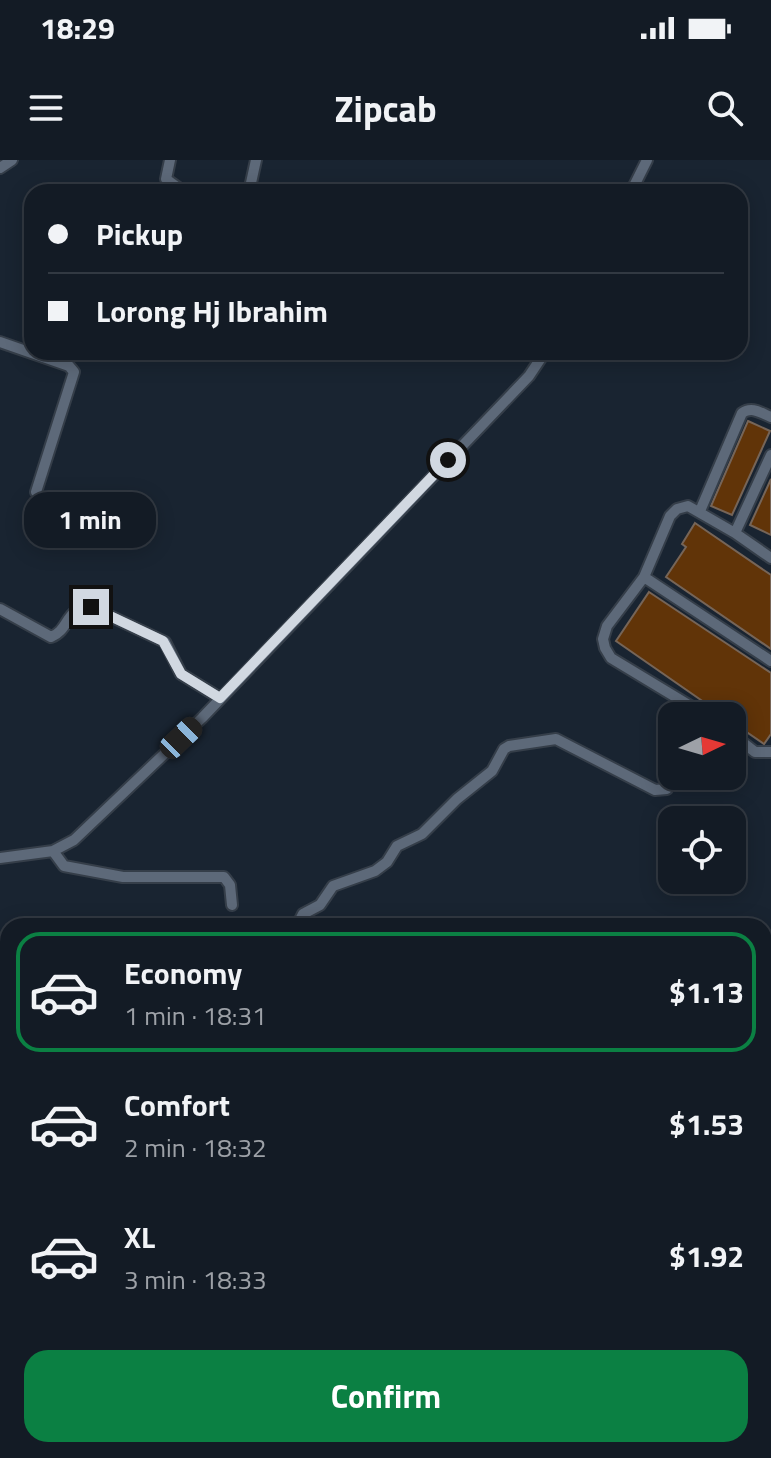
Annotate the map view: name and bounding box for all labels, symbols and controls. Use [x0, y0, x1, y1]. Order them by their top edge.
text: 18:29 [40, 5, 115, 51]
text: Zipcab [334, 81, 437, 136]
icon: menu [24, 86, 68, 130]
icon: search [703, 86, 747, 130]
text: Pickup [96, 211, 183, 257]
text: Lorong Hj Ibrahim [96, 288, 328, 334]
route start [430, 442, 466, 478]
callout: 1 min [25, 491, 157, 547]
text: 1 min [58, 500, 122, 539]
route end [73, 589, 109, 625]
north arrow [658, 702, 746, 790]
map controls [658, 702, 746, 894]
car [155, 713, 207, 763]
button: locate [658, 806, 746, 894]
text: Economy [124, 950, 242, 996]
icon: car [28, 956, 100, 1028]
text: $1.13 [669, 969, 744, 1015]
text: 1 min · 18:31 [124, 996, 267, 1035]
text: Comfort [124, 1082, 230, 1128]
icon: car [28, 1088, 100, 1160]
text: $1.53 [669, 1101, 744, 1147]
text: 2 min · 18:32 [124, 1128, 267, 1167]
text: XL [124, 1214, 155, 1260]
icon: car [28, 1220, 100, 1292]
text: $1.92 [669, 1233, 744, 1279]
text: 3 min · 18:33 [124, 1260, 267, 1299]
button: Confirm [24, 1350, 748, 1442]

